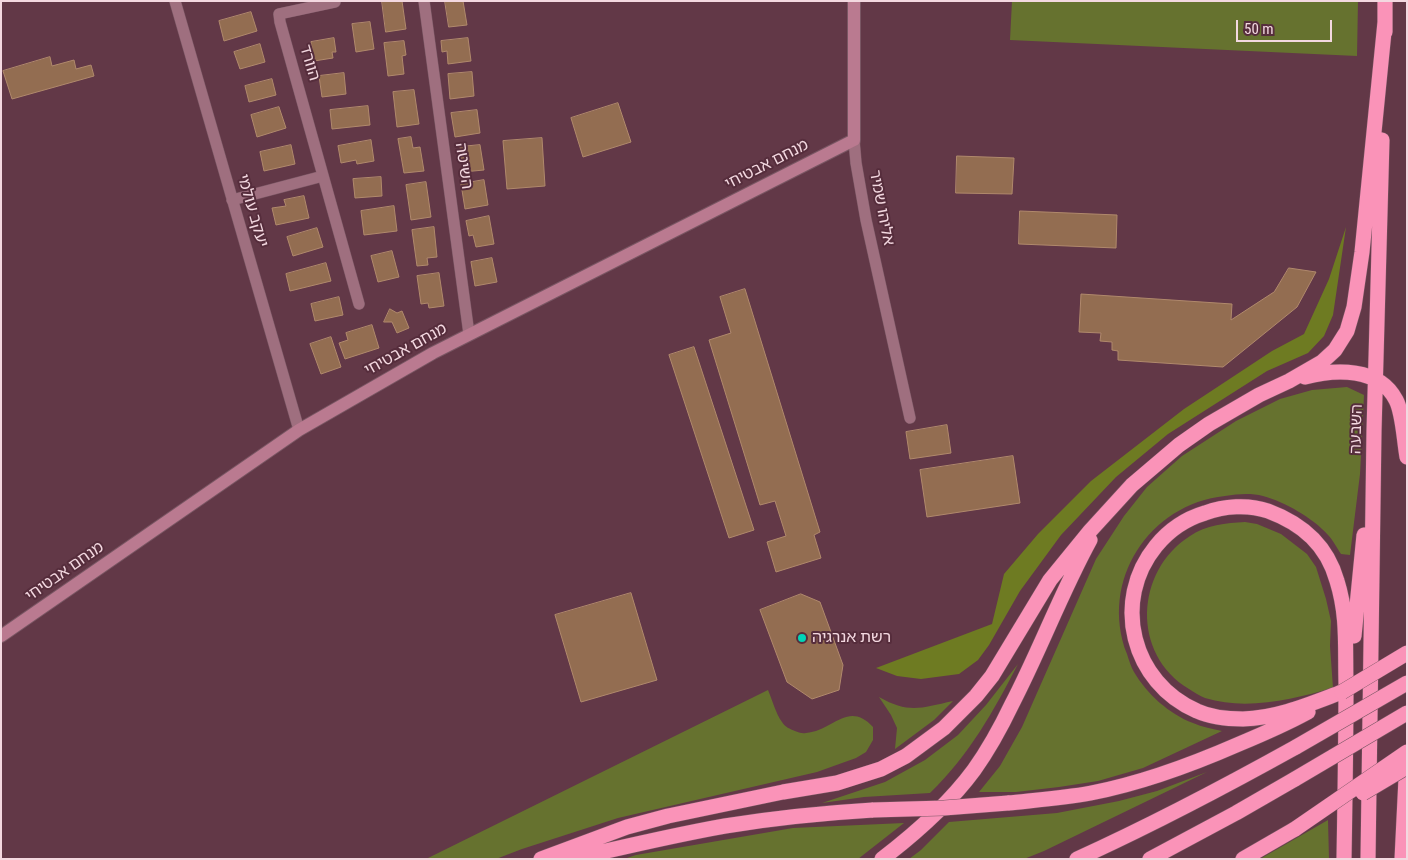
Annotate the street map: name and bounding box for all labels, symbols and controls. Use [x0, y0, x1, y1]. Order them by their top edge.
scale bar [1238, 10, 1334, 42]
text: 50 m [1244, 20, 1274, 38]
street label: הוורד [295, 43, 323, 83]
street label: מנחם אבטיחי [722, 136, 812, 194]
street label: השיטה [450, 142, 476, 190]
street label: אליהו שמיר [864, 169, 898, 247]
street label: יעקב עולמי [232, 172, 272, 250]
street label: מנחם אבטיחי [361, 320, 451, 380]
street label: השבעה [1347, 404, 1367, 454]
street label: מנחם אבטיחי [22, 538, 108, 606]
place label: רשת אנרגיה [812, 628, 891, 648]
marker: רשת אנרגיה [796, 632, 808, 644]

